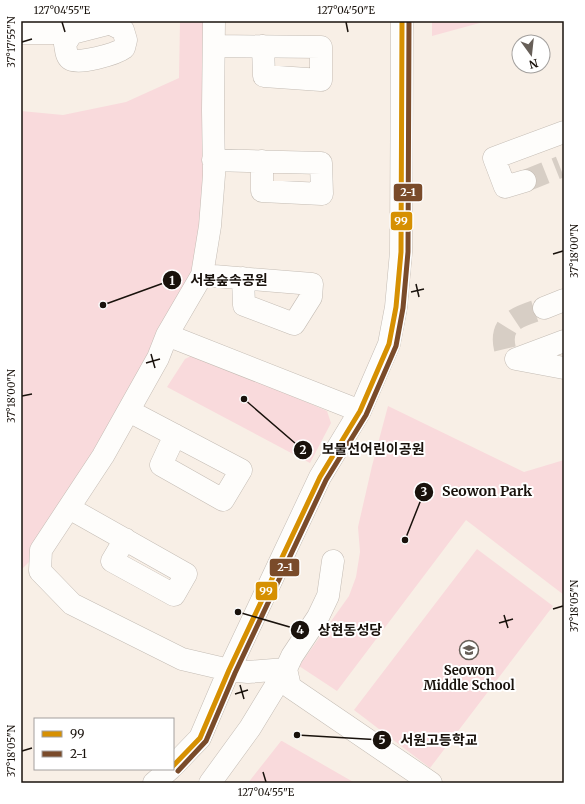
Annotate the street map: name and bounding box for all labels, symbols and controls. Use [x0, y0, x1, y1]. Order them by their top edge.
text: 127°04'55"E [34, 4, 91, 17]
text: 127°04'50"E [317, 4, 375, 17]
text: 37°17'55"N [5, 16, 18, 68]
north arrow [511, 34, 551, 74]
text: N [527, 56, 540, 72]
line badge: 2-1 [393, 183, 423, 202]
text: 2-1 [400, 185, 416, 199]
line badge: 99 [390, 211, 413, 231]
text: 99 [394, 214, 408, 228]
text: 37°18'00"N [568, 224, 581, 278]
callout: 서봉숲속공원 [162, 267, 275, 293]
text: 서봉숲속공원 [190, 271, 268, 289]
text: 1 [169, 273, 175, 288]
text: 37°18'00"N [5, 369, 18, 423]
callout: 보물선어린이공원 [293, 437, 432, 463]
text: 보물선어린이공원 [321, 440, 425, 458]
text: 2 [299, 442, 307, 457]
callout: Seowon Park [414, 479, 540, 505]
text: Seowon Park [442, 482, 533, 500]
text: 3 [421, 484, 428, 499]
line badge: 2-1 [269, 558, 300, 577]
text: 2-1 [277, 560, 293, 574]
text: 37°18'05"N [568, 579, 581, 632]
line badge: 99 [255, 581, 278, 601]
text: 99 [259, 584, 273, 598]
callout: 상현동성당 [290, 617, 390, 643]
text: 상현동성당 [318, 621, 382, 639]
text: 4 [296, 622, 304, 637]
school or university icon: Seowon Middle School [458, 639, 480, 661]
place label: Seowon Middle School [423, 662, 515, 694]
legend [34, 718, 174, 770]
text: 37°18'05"N [5, 724, 18, 777]
text: 99 [70, 726, 85, 741]
callout: 서원고등학교 [372, 727, 486, 753]
text: 서원고등학교 [400, 731, 478, 749]
text: 5 [378, 732, 386, 747]
text: 2-1 [70, 746, 87, 761]
text: 127°04'55"E [238, 786, 295, 799]

